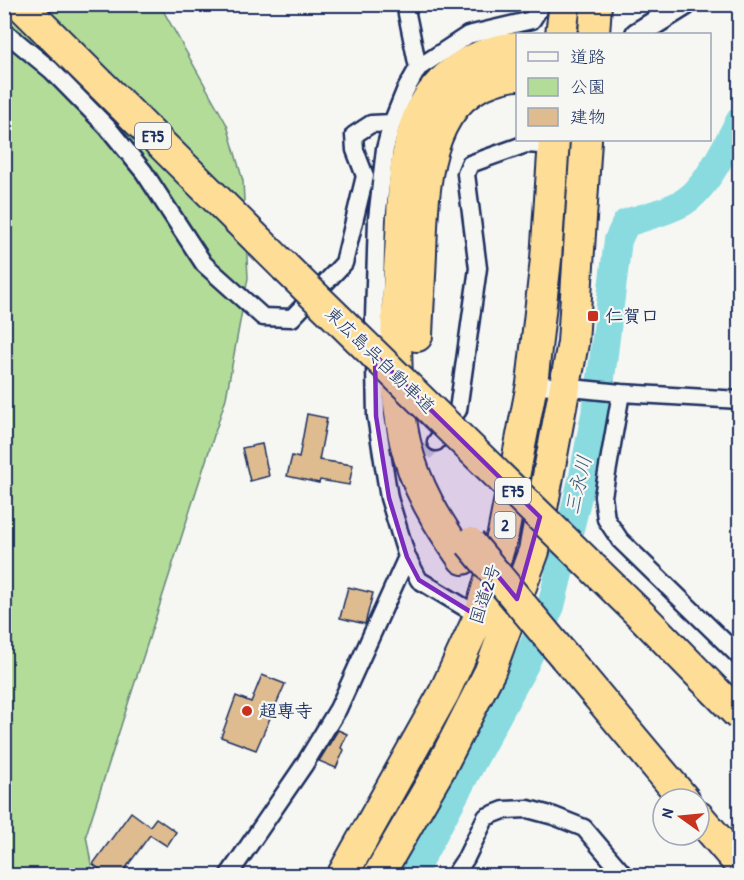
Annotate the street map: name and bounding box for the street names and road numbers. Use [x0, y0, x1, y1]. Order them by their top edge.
road number: E75 [135, 123, 171, 149]
street label: 東広島呉自動車道 [320, 301, 441, 419]
road number: E75 [495, 478, 531, 504]
road number: 2 [494, 512, 516, 538]
street label: 国道2号 [463, 560, 506, 627]

